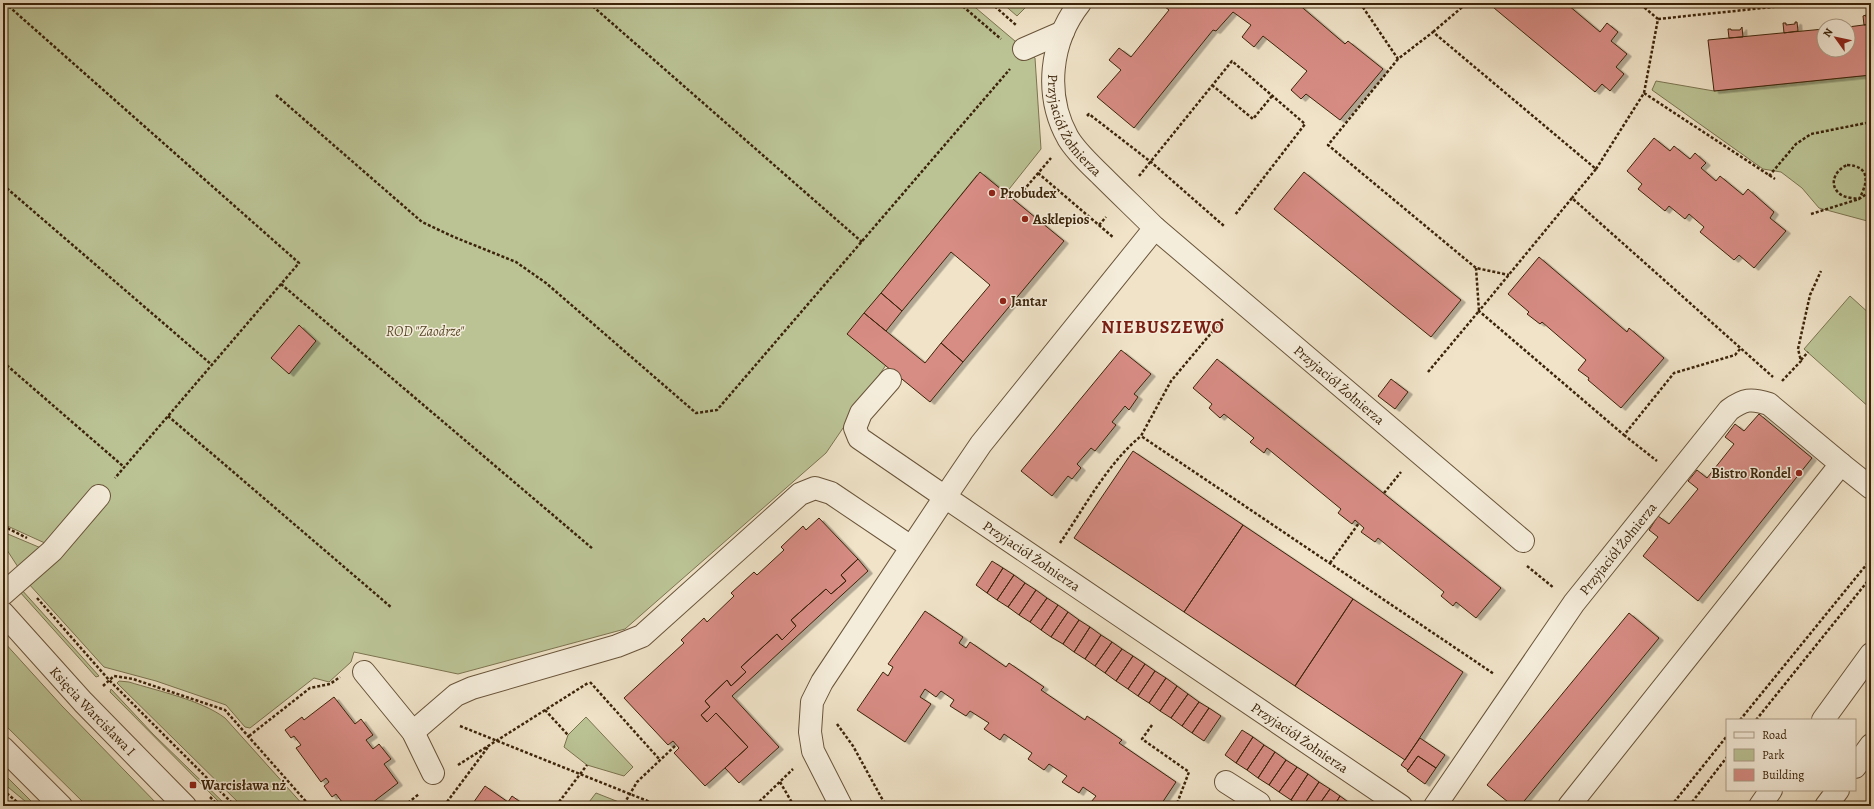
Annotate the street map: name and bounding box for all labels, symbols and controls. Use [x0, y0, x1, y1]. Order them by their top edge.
north arrow [1816, 18, 1856, 58]
text: N [1820, 25, 1837, 40]
street label: Przyjaciół Żołnierza [1044, 74, 1106, 181]
place label: Probudex [1000, 184, 1057, 203]
marker: Probudex [987, 188, 997, 198]
place label: Asklepios [1032, 210, 1090, 229]
marker: Asklepios [1020, 214, 1030, 224]
place label: Jantar [1011, 292, 1047, 311]
marker: Jantar [998, 296, 1008, 306]
district label: NIEBUSZEWO [1101, 315, 1225, 339]
park label: ROD "Zaodrze" [386, 322, 465, 341]
street label: Przyjaciół Żołnierza [1290, 341, 1389, 429]
place label: Bistro Rondel [1711, 464, 1791, 483]
marker: Bistro Rondel [1794, 468, 1804, 478]
street label: Przyjaciół Żołnierza [1575, 498, 1661, 599]
street label: Przyjaciół Żołnierza [979, 516, 1085, 596]
street label: Księcia Warcisława I [46, 662, 140, 760]
street label: Przyjaciół Żołnierza [1247, 698, 1353, 778]
legend [1726, 719, 1856, 791]
text: Road [1762, 727, 1788, 743]
text: Park [1762, 747, 1785, 763]
text: Building [1762, 767, 1804, 783]
place label: Warcisława nż [200, 776, 287, 795]
marker: Warcisława nż [188, 780, 198, 790]

